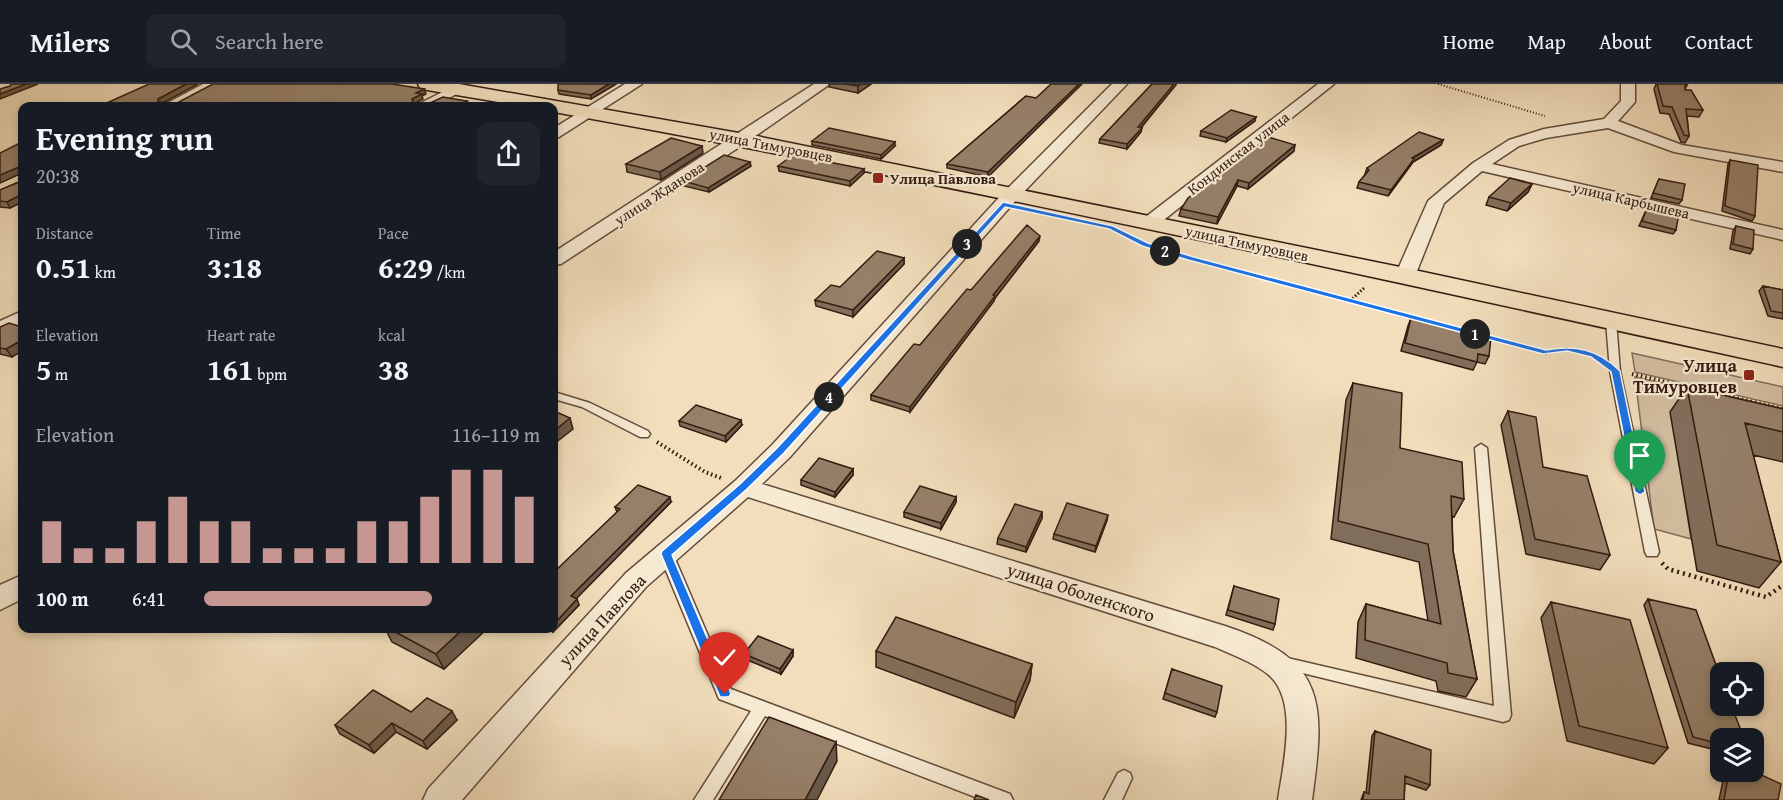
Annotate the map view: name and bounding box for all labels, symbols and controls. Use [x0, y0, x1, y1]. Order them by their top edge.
search box [146, 14, 566, 68]
text: Milers [30, 21, 110, 62]
icon: search [167, 25, 200, 58]
text: Search here [215, 25, 324, 57]
text: Home [1443, 26, 1494, 57]
text: Map [1527, 26, 1566, 57]
text: About [1599, 26, 1652, 57]
text: Contact [1685, 26, 1753, 57]
street label: Кондинская улица [1183, 106, 1294, 200]
text: Evening run [36, 114, 213, 162]
button: share [477, 122, 540, 185]
street label: улица Тимуровцев [706, 123, 835, 167]
street label: улица Жданова [609, 156, 709, 230]
text: 20:38 [36, 161, 79, 190]
place label: Улица Павлова [890, 168, 996, 189]
marker: Улица Павлова [871, 171, 885, 185]
street label: улица Карбышева [1570, 176, 1692, 224]
street label: улица Тимуровцев [1182, 219, 1311, 266]
text: Distance [36, 221, 93, 245]
text: Time [207, 221, 241, 245]
text: Pace [378, 221, 409, 245]
pin: 3 [952, 229, 982, 259]
text: 3 [963, 232, 971, 256]
pin: 2 [1150, 236, 1180, 266]
text: 2 [1161, 239, 1169, 263]
text: 0.51 [36, 245, 91, 289]
text: 3:18 [207, 245, 262, 289]
text: 6:29 [378, 245, 433, 289]
text: km [91, 260, 116, 284]
text: /km [433, 260, 465, 284]
pin: 1 [1460, 319, 1490, 349]
text: 1 [1471, 322, 1479, 346]
text: Elevation [36, 323, 99, 347]
text: Heart rate [207, 323, 276, 347]
text: kcal [378, 323, 405, 347]
text: 5 [36, 347, 52, 391]
text: 161 [207, 347, 254, 391]
text: 38 [378, 347, 409, 391]
place label: Улица Тимуровцев [1633, 352, 1738, 400]
text: m [52, 362, 68, 386]
text: bpm [254, 362, 287, 386]
marker: Улица Тимуровцев [1742, 368, 1756, 382]
pin: 4 [814, 382, 844, 412]
text: 4 [825, 385, 833, 409]
text: Elevation [36, 420, 114, 449]
text: 116–119 m [452, 420, 540, 449]
pin [1614, 430, 1665, 492]
icon: arrive [1623, 439, 1656, 472]
street label: улица Оболенского [1003, 555, 1158, 629]
street label: улица Павлова [551, 567, 652, 673]
text: 100 m [36, 584, 89, 613]
text: 6:41 [132, 584, 166, 613]
pin [699, 632, 750, 694]
icon: check [708, 641, 741, 674]
map controls [1710, 662, 1764, 782]
button: locate [1710, 662, 1764, 716]
button: layers [1710, 728, 1764, 782]

